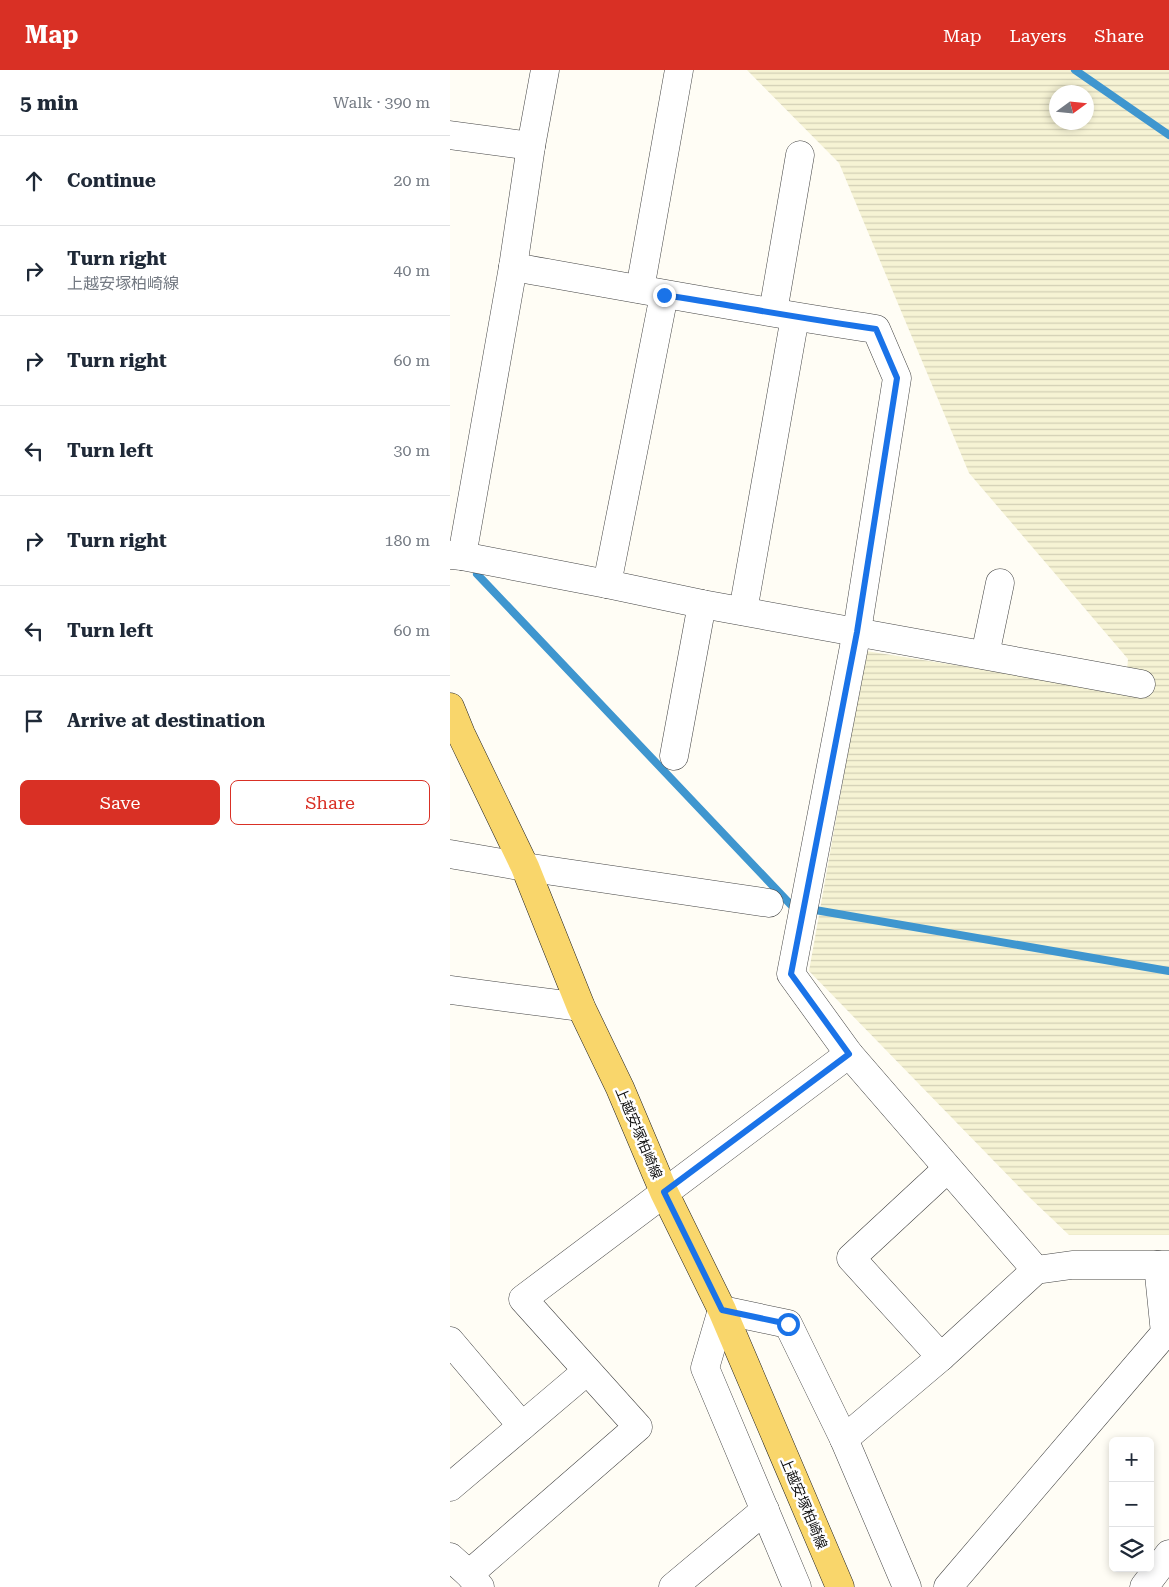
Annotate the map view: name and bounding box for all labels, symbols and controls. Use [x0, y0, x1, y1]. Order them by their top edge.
text: Map [25, 21, 79, 49]
text: Map [943, 25, 982, 46]
text: Layers [1010, 25, 1066, 46]
text: Share [1094, 25, 1144, 46]
north arrow [1049, 85, 1094, 130]
text: 5 min [20, 91, 78, 115]
text: Walk · 390 m [333, 93, 430, 112]
icon: ahead [20, 167, 48, 195]
text: Continue [67, 169, 156, 192]
text: 20 m [393, 171, 430, 190]
text: Turn right [67, 247, 167, 270]
icon: right [20, 257, 48, 285]
text: 40 m [393, 261, 430, 280]
text: 上越安塚柏崎線 [67, 274, 179, 293]
route end [653, 284, 676, 307]
icon: right [20, 347, 48, 375]
text: Turn right [67, 349, 167, 372]
text: 60 m [393, 351, 430, 370]
icon: left [20, 437, 48, 465]
text: Turn left [67, 439, 153, 462]
text: 30 m [393, 441, 430, 460]
icon: right [20, 527, 48, 555]
text: Turn right [67, 529, 167, 552]
text: 180 m [384, 531, 430, 550]
icon: left [20, 617, 48, 645]
text: Turn left [67, 619, 153, 642]
text: 60 m [393, 621, 430, 640]
icon: arrive [20, 707, 48, 735]
text: Arrive at destination [67, 709, 265, 732]
button: Save [20, 780, 220, 825]
button: Share [230, 780, 430, 825]
street label: 上越安塚柏崎線 [612, 1085, 666, 1181]
route start [777, 1313, 800, 1336]
map controls [1109, 1437, 1154, 1572]
button: + [1109, 1437, 1154, 1482]
street label: 上越安塚柏崎線 [777, 1455, 831, 1551]
button: − [1109, 1482, 1154, 1527]
button: layers [1109, 1527, 1154, 1572]

